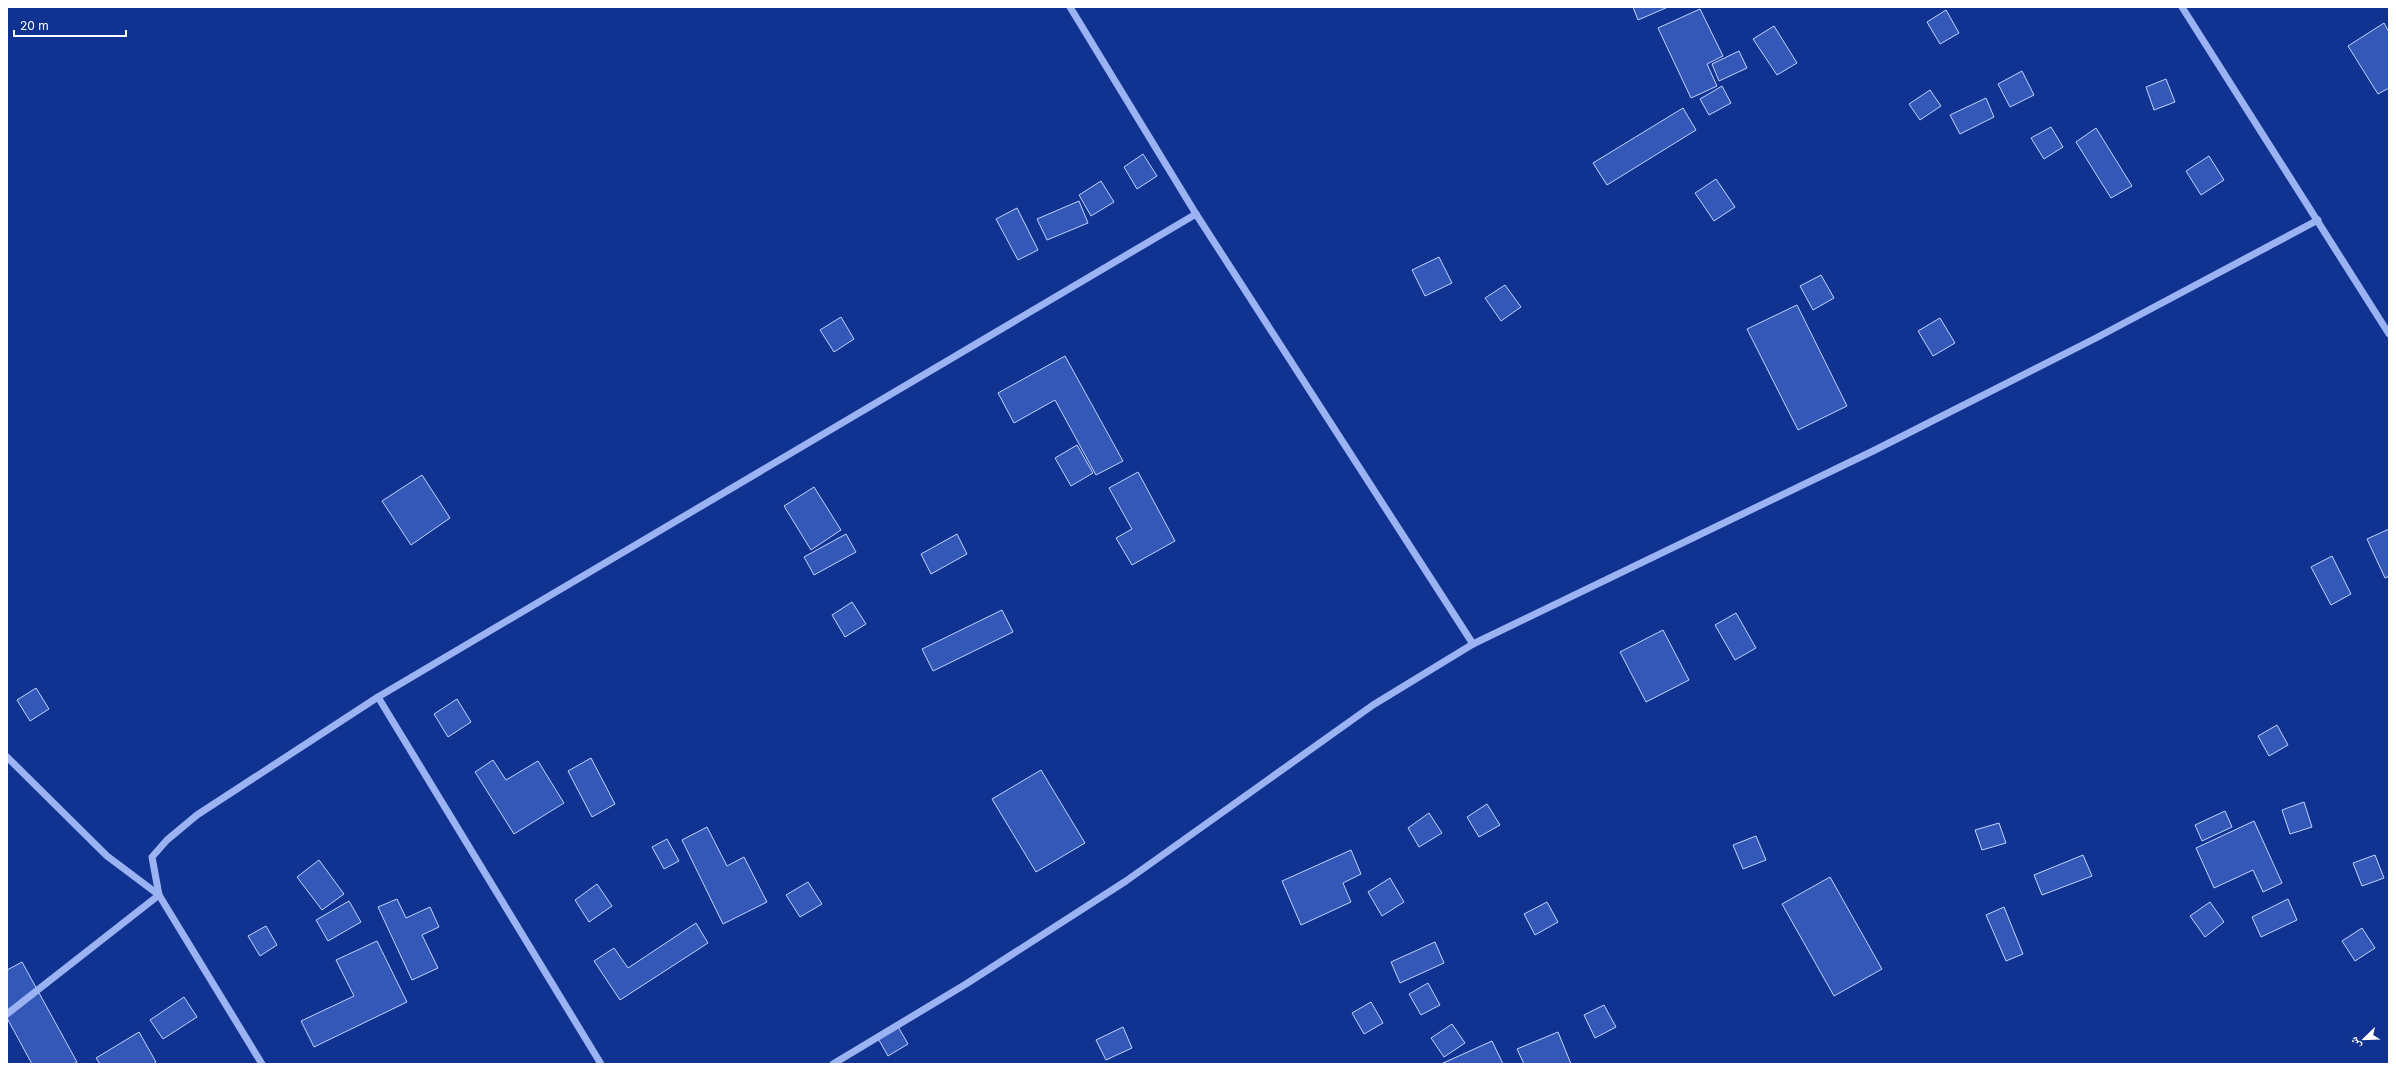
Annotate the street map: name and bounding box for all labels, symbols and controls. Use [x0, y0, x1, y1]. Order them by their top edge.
scale bar [14, 12, 126, 38]
text: 20 m [20, 18, 49, 33]
north arrow [2344, 1019, 2384, 1059]
text: ش [2346, 1034, 2364, 1051]

